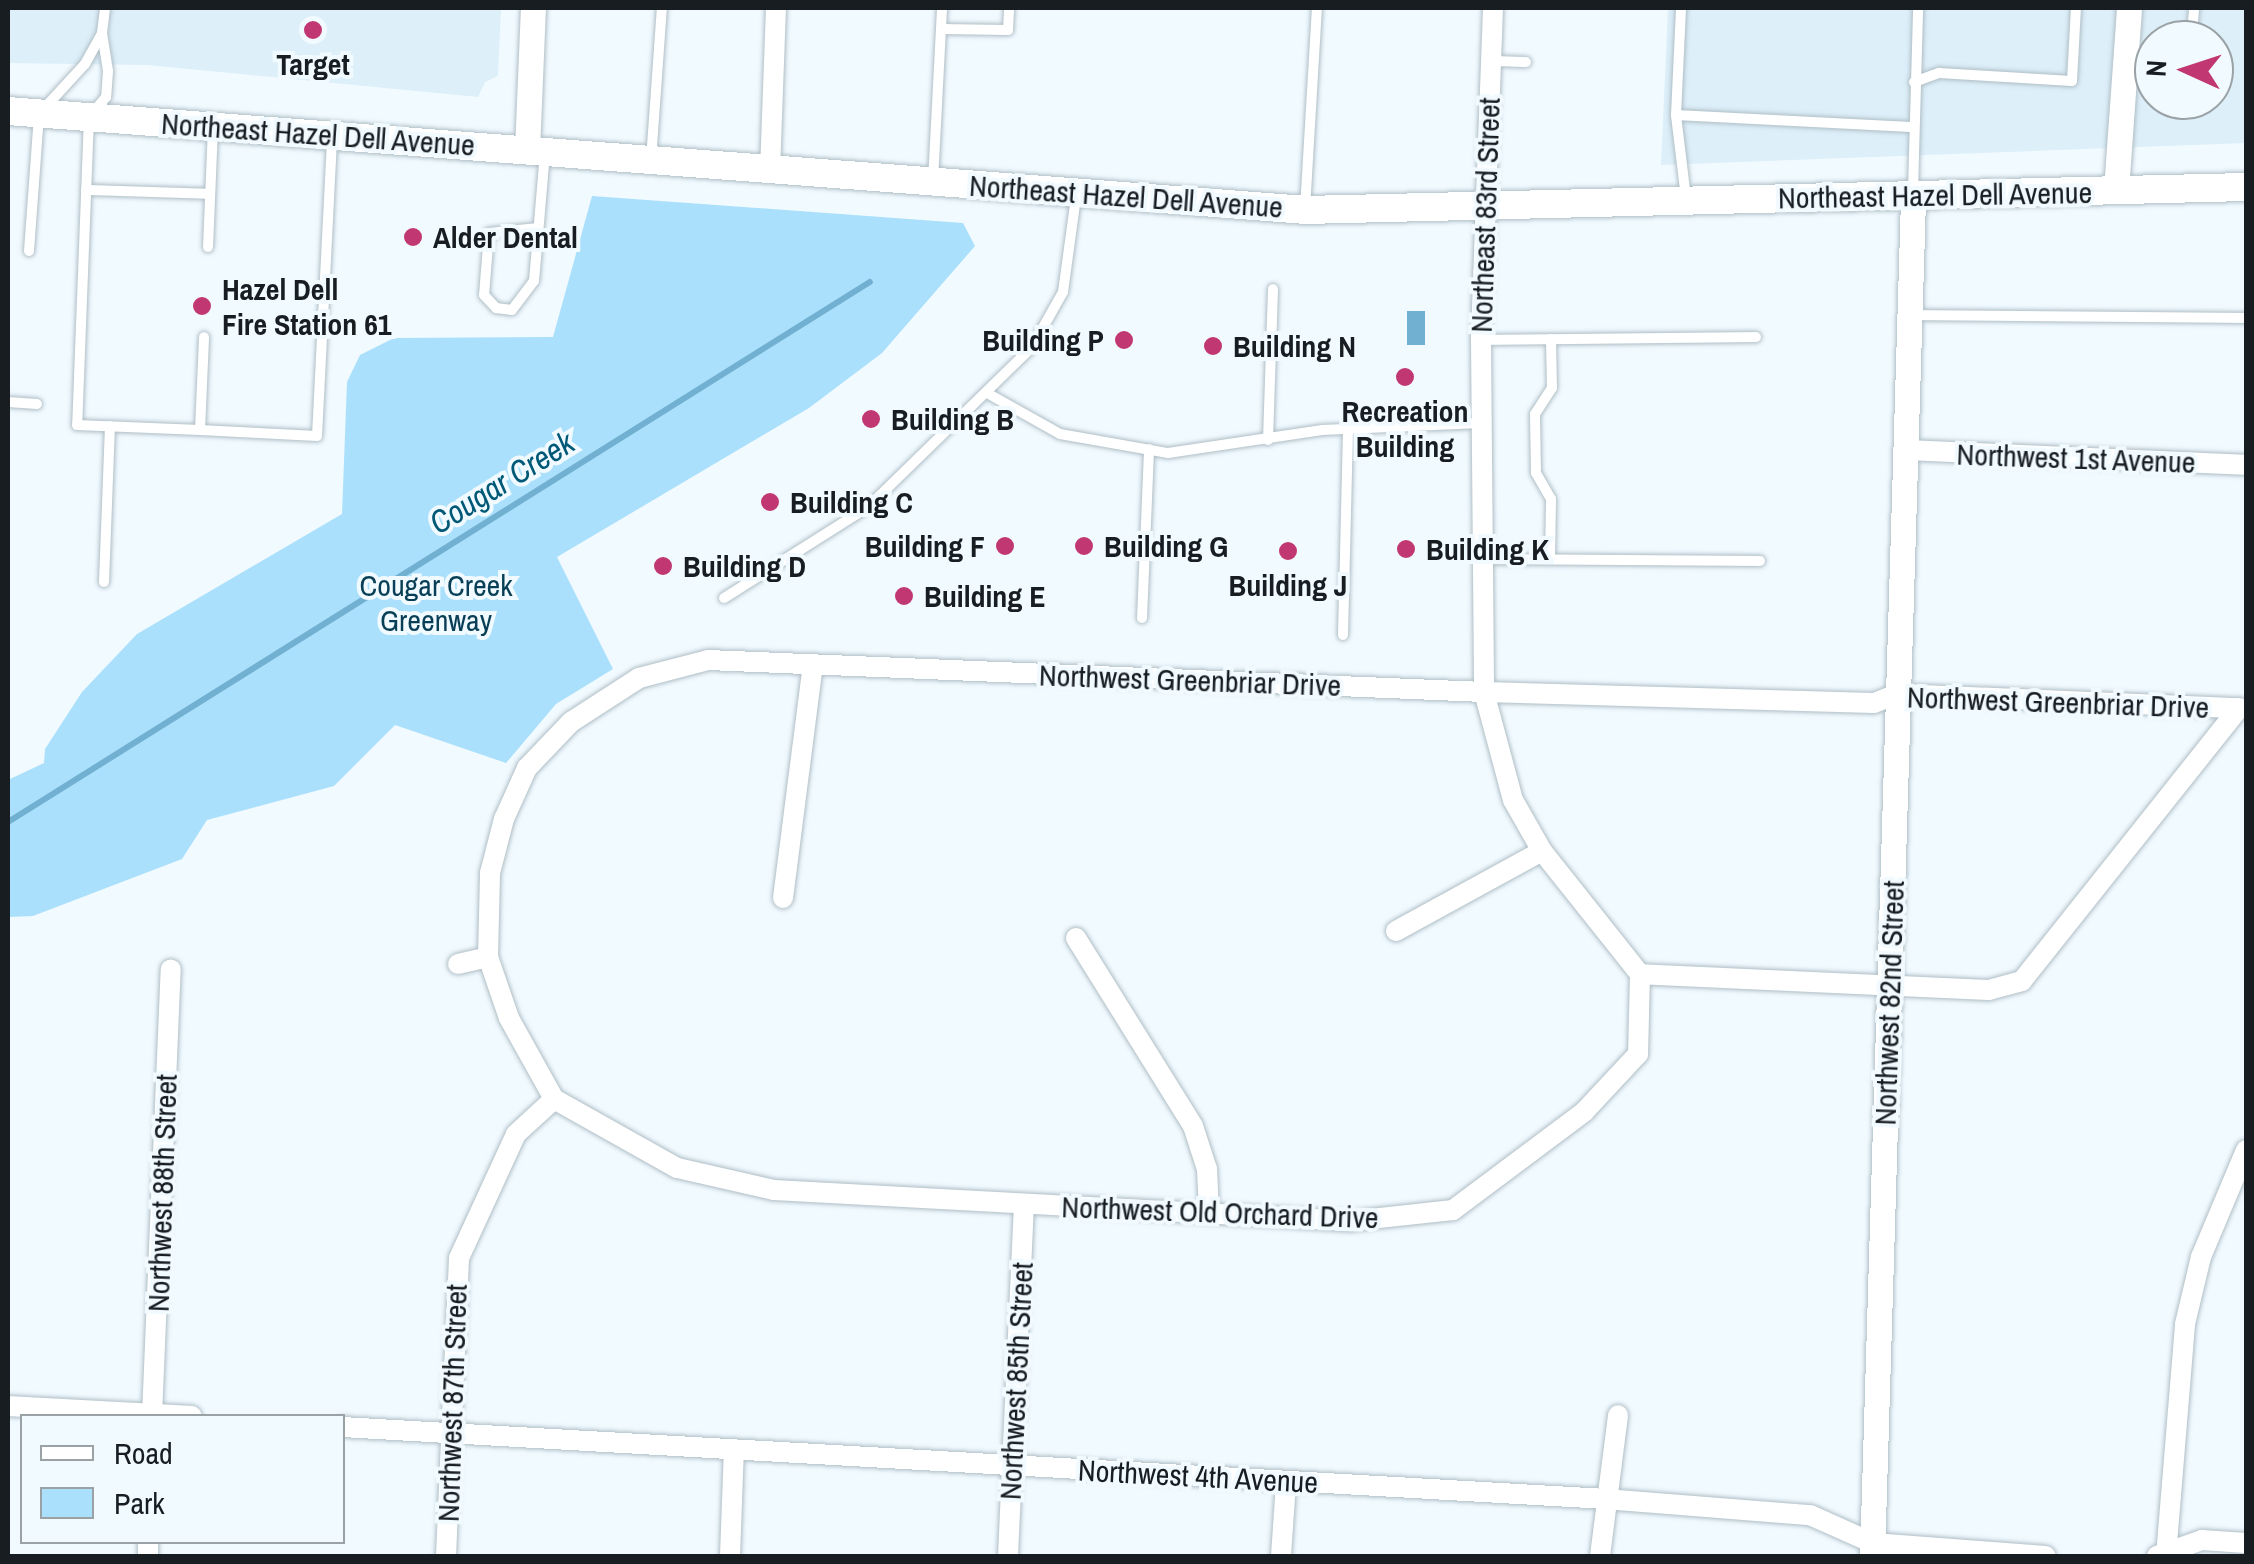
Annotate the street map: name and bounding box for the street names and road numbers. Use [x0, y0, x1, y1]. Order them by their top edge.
street label: Northeast 83rd Street [1463, 97, 1507, 333]
street label: Northeast Hazel Dell Avenue [159, 105, 477, 163]
street label: Northeast Hazel Dell Avenue [967, 167, 1285, 225]
street label: Northeast Hazel Dell Avenue [1777, 174, 2093, 216]
street label: Northwest 1st Avenue [1955, 436, 2197, 480]
street label: Northwest Greenbriar Drive [1038, 657, 1342, 703]
street label: Northwest Greenbriar Drive [1906, 679, 2210, 725]
street label: Northwest 82nd Street [1867, 880, 1911, 1126]
street label: Northwest 88th Street [140, 1073, 184, 1313]
street label: Northwest Old Orchard Drive [1061, 1188, 1379, 1236]
street label: Northwest 85th Street [992, 1261, 1040, 1501]
street label: Northwest 87th Street [430, 1283, 474, 1523]
street label: Northwest 4th Avenue [1076, 1452, 1320, 1500]

